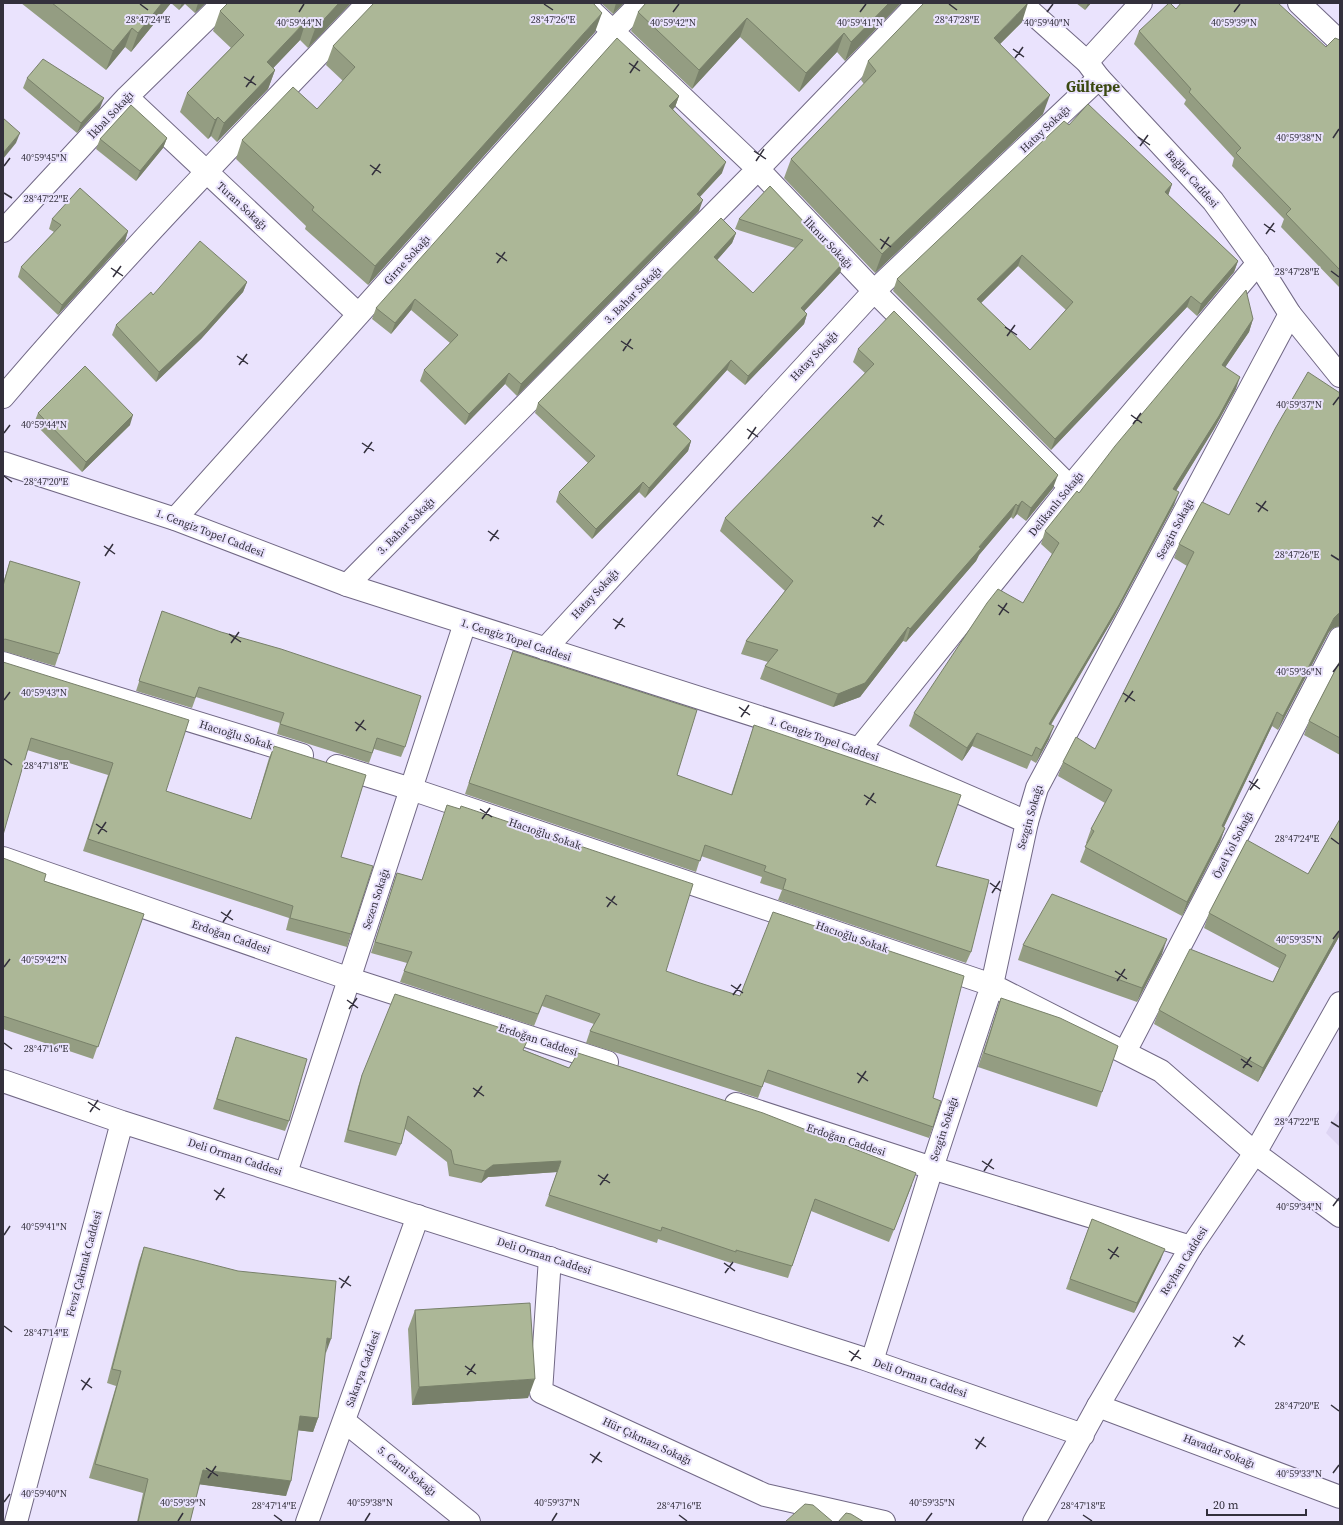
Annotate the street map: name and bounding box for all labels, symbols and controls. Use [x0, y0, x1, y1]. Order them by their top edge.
text: 28°47'24"E [126, 13, 170, 26]
text: 28°47'26"E [531, 13, 575, 26]
text: 28°47'28"E [935, 13, 979, 26]
text: 40°59'44"N [276, 16, 322, 29]
text: 40°59'42"N [650, 16, 696, 29]
text: 40°59'41"N [837, 16, 883, 29]
text: 40°59'40"N [1024, 16, 1070, 29]
text: 40°59'39"N [1211, 16, 1257, 29]
district label: Gültepe [1066, 76, 1120, 97]
street label: İkbal Sokağı [85, 88, 137, 142]
street label: Hatay Sokağı [1017, 102, 1073, 156]
text: 40°59'38"N [1276, 131, 1322, 144]
street label: Bağlar Caddesi [1162, 147, 1222, 211]
text: 40°59'45"N [21, 151, 67, 164]
street label: Turan Sokağı [213, 179, 271, 233]
text: 28°47'22"E [24, 192, 68, 205]
street label: İlknur Sokağı [800, 214, 856, 272]
street label: Girne Sokağı [381, 232, 433, 288]
street label: 3. Bahar Sokağı [601, 263, 665, 327]
text: 28°47'28"E [1275, 265, 1319, 278]
street label: Hatay Sokağı [787, 328, 841, 384]
text: 40°59'37"N [1276, 398, 1322, 411]
text: 40°59'44"N [21, 418, 67, 431]
street label: Delikanlı Sokağı [1025, 468, 1087, 540]
text: 28°47'20"E [24, 475, 68, 488]
street label: 3. Bahar Sokağı [374, 494, 438, 558]
street label: Sezgin Sokağı [1153, 496, 1197, 562]
street label: 1. Cengiz Topel Caddesi [154, 505, 266, 561]
text: 28°47'26"E [1275, 548, 1319, 561]
street label: Hatay Sokağı [568, 566, 622, 622]
street label: 1. Cengiz Topel Caddesi [459, 615, 573, 665]
text: 40°59'36"N [1276, 665, 1322, 678]
text: 40°59'43"N [21, 686, 67, 699]
street label: 1. Cengiz Topel Caddesi [767, 713, 881, 765]
street label: Hacıoğlu Sokak [198, 717, 275, 754]
text: 28°47'18"E [24, 759, 68, 772]
street label: Sezgin Sokağı [1014, 783, 1046, 851]
street label: Özel Yol Sokağı [1209, 808, 1256, 881]
street label: Hacıoğlu Sokak [507, 815, 584, 854]
text: 28°47'24"E [1275, 832, 1319, 845]
street label: Sezen Sokağı [359, 867, 393, 931]
street label: Erdoğan Caddesi [190, 916, 272, 958]
street label: Hacıoğlu Sokak [814, 918, 891, 957]
text: 40°59'35"N [1276, 933, 1322, 946]
text: 40°59'42"N [21, 953, 67, 966]
street label: Erdoğan Caddesi [497, 1020, 579, 1060]
text: 28°47'16"E [24, 1042, 68, 1055]
street label: Sezgin Sokağı [927, 1095, 961, 1163]
text: 28°47'22"E [1275, 1115, 1319, 1128]
street label: Erdoğan Caddesi [805, 1120, 887, 1160]
street label: Deli Orman Caddesi [186, 1135, 284, 1179]
text: 40°59'34"N [1276, 1200, 1322, 1213]
street label: Fevzi Çakmak Caddesi [63, 1209, 105, 1319]
text: 40°59'41"N [21, 1220, 67, 1233]
street label: Reyhan Caddesi [1157, 1224, 1211, 1298]
street label: Deli Orman Caddesi [495, 1234, 593, 1278]
text: 28°47'14"E [24, 1326, 68, 1339]
street label: Sakarya Caddesi [342, 1329, 384, 1409]
street label: Deli Orman Caddesi [871, 1355, 969, 1401]
text: 28°47'20"E [1275, 1399, 1319, 1412]
street label: Hür Çıkmazı Sokağı [600, 1414, 694, 1468]
street label: Havadar Sokağı [1181, 1430, 1257, 1472]
street label: 5. Cami Sokağı [374, 1443, 440, 1499]
text: 40°59'33"N [1276, 1467, 1322, 1480]
text: 40°59'40"N [21, 1487, 67, 1500]
scale bar [1207, 1491, 1306, 1517]
text: 40°59'39"N [160, 1496, 206, 1509]
text: 40°59'38"N [347, 1496, 393, 1509]
text: 40°59'37"N [534, 1496, 580, 1509]
text: 40°59'35"N [909, 1496, 955, 1509]
text: 20 m [1213, 1497, 1239, 1513]
text: 28°47'14"E [252, 1499, 296, 1512]
text: 28°47'16"E [657, 1499, 701, 1512]
text: 28°47'18"E [1061, 1499, 1105, 1512]

